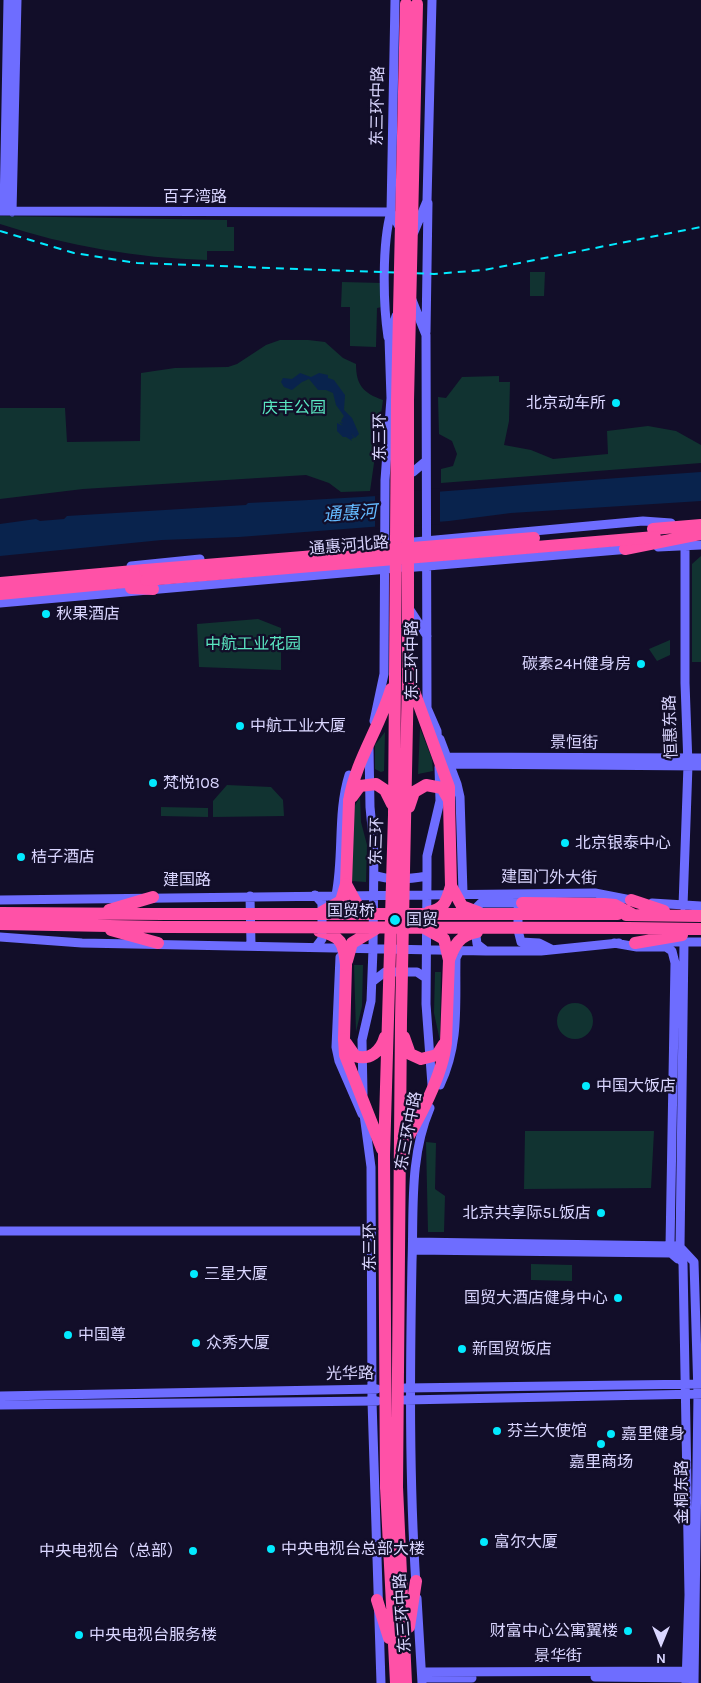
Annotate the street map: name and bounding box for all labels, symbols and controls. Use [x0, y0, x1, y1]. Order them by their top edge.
street label: 东三环中路 [368, 66, 388, 146]
street label: 百子湾路 [163, 187, 227, 207]
place label: 北京动车所 [526, 393, 606, 413]
marker: 北京动车所 [610, 397, 622, 409]
park label: 庆丰公园 [262, 398, 326, 418]
street label: 东三环 [370, 413, 390, 461]
water label: 通惠河 [322, 501, 378, 527]
street label: 通惠河北路 [308, 533, 390, 559]
place label: 秋果酒店 [56, 604, 120, 624]
marker: 秋果酒店 [40, 608, 52, 620]
street label: 东三环中路 [402, 620, 422, 700]
park label: 中航工业花园 [205, 634, 301, 654]
place label: 碳素24H健身房 [522, 654, 631, 674]
marker: 碳素24H健身房 [635, 658, 647, 670]
street label: 恒惠东路 [660, 695, 682, 759]
place label: 中航工业大厦 [250, 716, 346, 736]
marker: 中航工业大厦 [234, 720, 246, 732]
street label: 景恒街 [550, 733, 598, 753]
place label: 梵悦108 [163, 773, 220, 793]
marker: 梵悦108 [147, 777, 159, 789]
street label: 东三环 [367, 817, 387, 865]
place label: 北京银泰中心 [575, 833, 671, 853]
marker: 北京银泰中心 [559, 837, 571, 849]
place label: 桔子酒店 [31, 847, 95, 867]
marker: 桔子酒店 [15, 851, 27, 863]
street label: 建国门外大街 [501, 868, 597, 888]
street label: 建国路 [163, 870, 211, 890]
street label: 国贸桥 [327, 901, 375, 921]
place label: 国贸 [406, 910, 438, 930]
marker: 国贸 [388, 913, 402, 927]
place label: 中国大饭店 [596, 1076, 676, 1096]
marker: 中国大饭店 [580, 1080, 592, 1092]
street label: 东三环中路 [392, 1090, 426, 1172]
place label: 北京共享际5L饭店 [462, 1203, 591, 1223]
marker: 北京共享际5L饭店 [595, 1207, 607, 1219]
street label: 东三环 [360, 1223, 380, 1271]
place label: 三星大厦 [204, 1264, 268, 1284]
marker: 三星大厦 [188, 1268, 200, 1280]
place label: 国贸大酒店健身中心 [464, 1288, 608, 1308]
marker: 国贸大酒店健身中心 [612, 1292, 624, 1304]
place label: 中国尊 [78, 1325, 126, 1345]
marker: 中国尊 [62, 1329, 74, 1341]
place label: 众秀大厦 [206, 1333, 270, 1353]
marker: 众秀大厦 [190, 1337, 202, 1349]
place label: 新国贸饭店 [472, 1339, 552, 1359]
marker: 新国贸饭店 [456, 1343, 468, 1355]
street label: 光华路 [326, 1364, 374, 1384]
place label: 芬兰大使馆 [507, 1421, 587, 1441]
place label: 嘉里健身 [621, 1424, 685, 1444]
marker: 芬兰大使馆 [491, 1425, 503, 1437]
marker: 嘉里健身 [605, 1428, 617, 1440]
marker: 嘉里商场 [595, 1438, 607, 1450]
place label: 嘉里商场 [569, 1452, 633, 1472]
street label: 金桐东路 [672, 1460, 692, 1524]
place label: 富尔大厦 [494, 1532, 558, 1552]
marker: 富尔大厦 [478, 1536, 490, 1548]
place label: 中央电视台总部大楼 [281, 1539, 425, 1559]
place label: 中央电视台（总部） [39, 1541, 183, 1561]
marker: 中央电视台总部大楼 [265, 1543, 277, 1555]
marker: 中央电视台（总部） [187, 1545, 199, 1557]
street label: 东三环中路 [391, 1572, 415, 1654]
north arrow [636, 1618, 686, 1668]
place label: 财富中心公寓翼楼 [490, 1621, 618, 1641]
place label: 中央电视台服务楼 [89, 1625, 217, 1645]
marker: 财富中心公寓翼楼 [622, 1625, 634, 1637]
marker: 中央电视台服务楼 [73, 1629, 85, 1641]
street label: 景华街 [534, 1646, 582, 1666]
text: N [656, 1650, 666, 1667]

